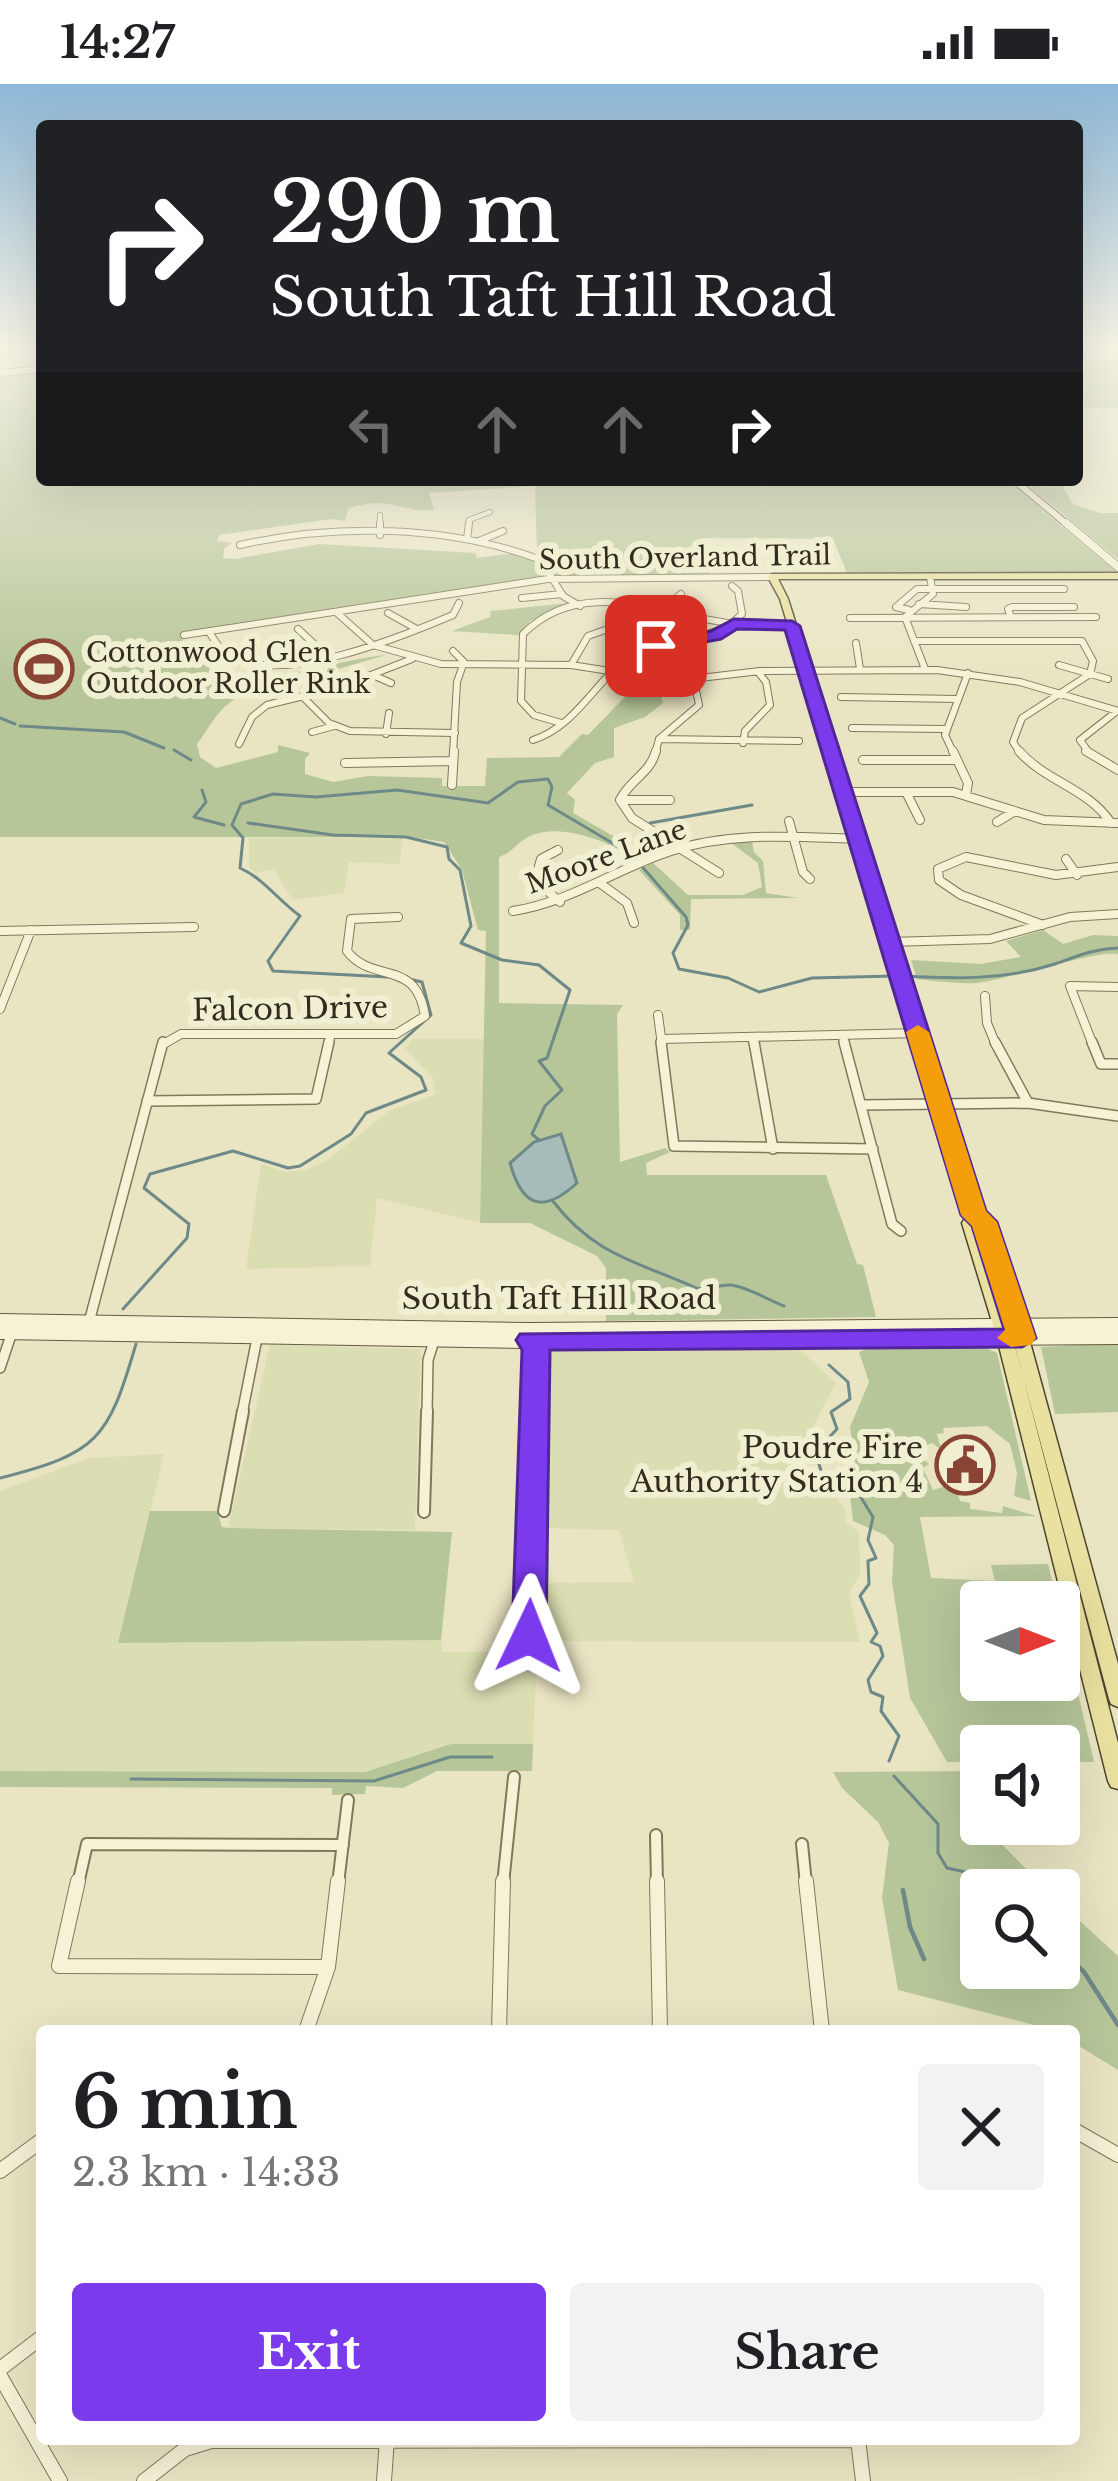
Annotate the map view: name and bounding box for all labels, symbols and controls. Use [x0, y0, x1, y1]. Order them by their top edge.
text: 14:27 [60, 14, 175, 70]
text: 290 m [270, 161, 560, 265]
icon: right [72, 168, 228, 324]
text: South Taft Hill Road [270, 264, 836, 331]
icon: left [338, 396, 404, 462]
icon: ahead [464, 396, 530, 462]
icon: ahead [590, 396, 656, 462]
icon: right [716, 396, 782, 462]
street label: South Overland Trail [538, 538, 832, 577]
pin [605, 595, 707, 697]
icon: arrive [623, 613, 689, 679]
place label: Cottonwood Glen Outdoor Roller Rink [86, 636, 371, 700]
sports icon: Cottonwood Glen Outdoor Roller Rink [13, 638, 75, 700]
street label: Moore Lane [521, 812, 691, 901]
street label: Falcon Drive [192, 988, 388, 1029]
street label: South Taft Hill Road [402, 1280, 716, 1317]
place label: Poudre Fire Authority Station 4 [630, 1429, 923, 1500]
public building icon: Poudre Fire Authority Station 4 [934, 1434, 996, 1496]
position arrow [466, 1573, 592, 1699]
north arrow [960, 1581, 1080, 1701]
map controls [960, 1581, 1080, 1989]
button: sound [960, 1725, 1080, 1845]
button: search [960, 1869, 1080, 1989]
text: 6 min [72, 2058, 298, 2147]
button: close [918, 2064, 1044, 2190]
text: 2.3 km · 14:33 [72, 2148, 340, 2197]
button: Exit [72, 2283, 546, 2421]
button: Share [570, 2283, 1044, 2421]

